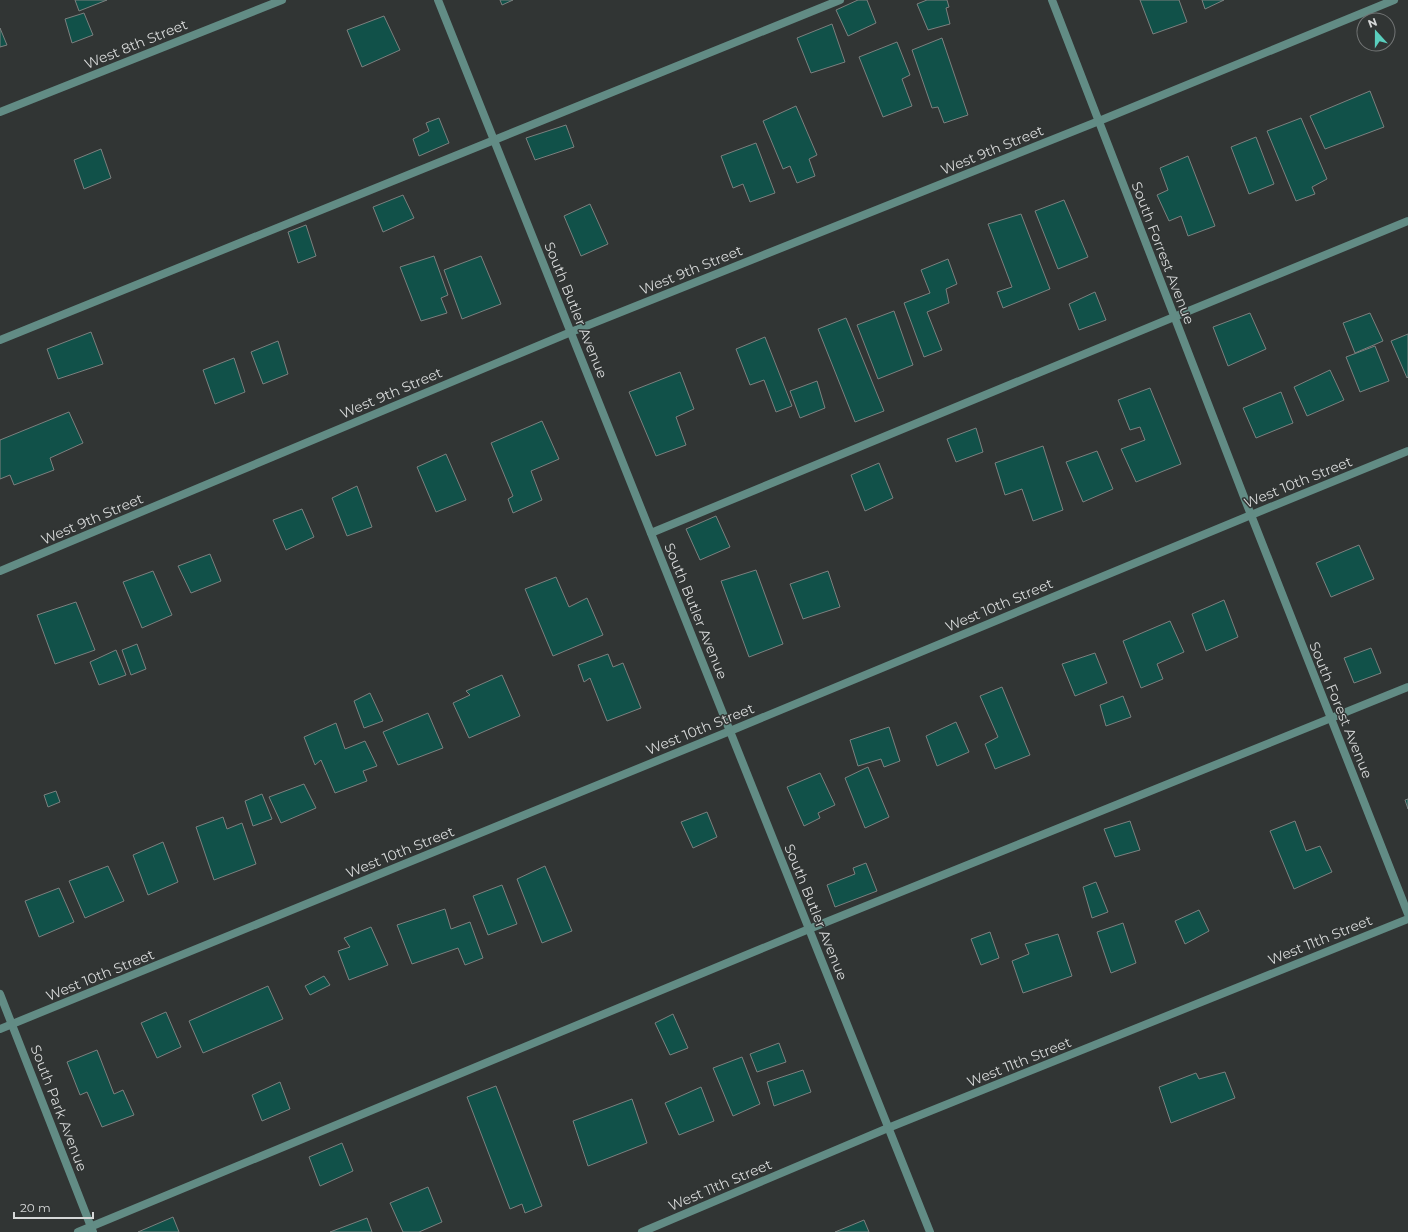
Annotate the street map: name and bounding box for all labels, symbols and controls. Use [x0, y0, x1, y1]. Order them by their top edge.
north arrow [1356, 12, 1396, 52]
street label: West 8th Street [82, 15, 190, 73]
text: N [1366, 15, 1379, 31]
street label: West 9th Street [938, 121, 1046, 179]
street label: South Forrest Avenue [1127, 179, 1199, 327]
street label: South Butler Avenue [540, 239, 612, 381]
street label: West 9th Street [637, 241, 745, 299]
street label: West 9th Street [337, 363, 445, 423]
street label: West 10th Street [1241, 452, 1355, 512]
street label: West 9th Street [38, 489, 146, 549]
street label: South Butler Avenue [660, 540, 732, 682]
street label: West 10th Street [943, 574, 1056, 636]
street label: South Forest Avenue [1305, 639, 1377, 781]
street label: West 10th Street [643, 699, 757, 759]
street label: West 10th Street [343, 822, 457, 882]
street label: South Butler Avenue [780, 841, 852, 983]
street label: West 11th Street [1265, 911, 1375, 969]
street label: West 10th Street [43, 945, 157, 1005]
street label: West 11th Street [964, 1033, 1074, 1091]
street label: South Park Avenue [27, 1042, 91, 1174]
street label: West 11th Street [666, 1155, 775, 1215]
scale bar [14, 1194, 93, 1220]
text: 20 m [20, 1200, 51, 1215]

